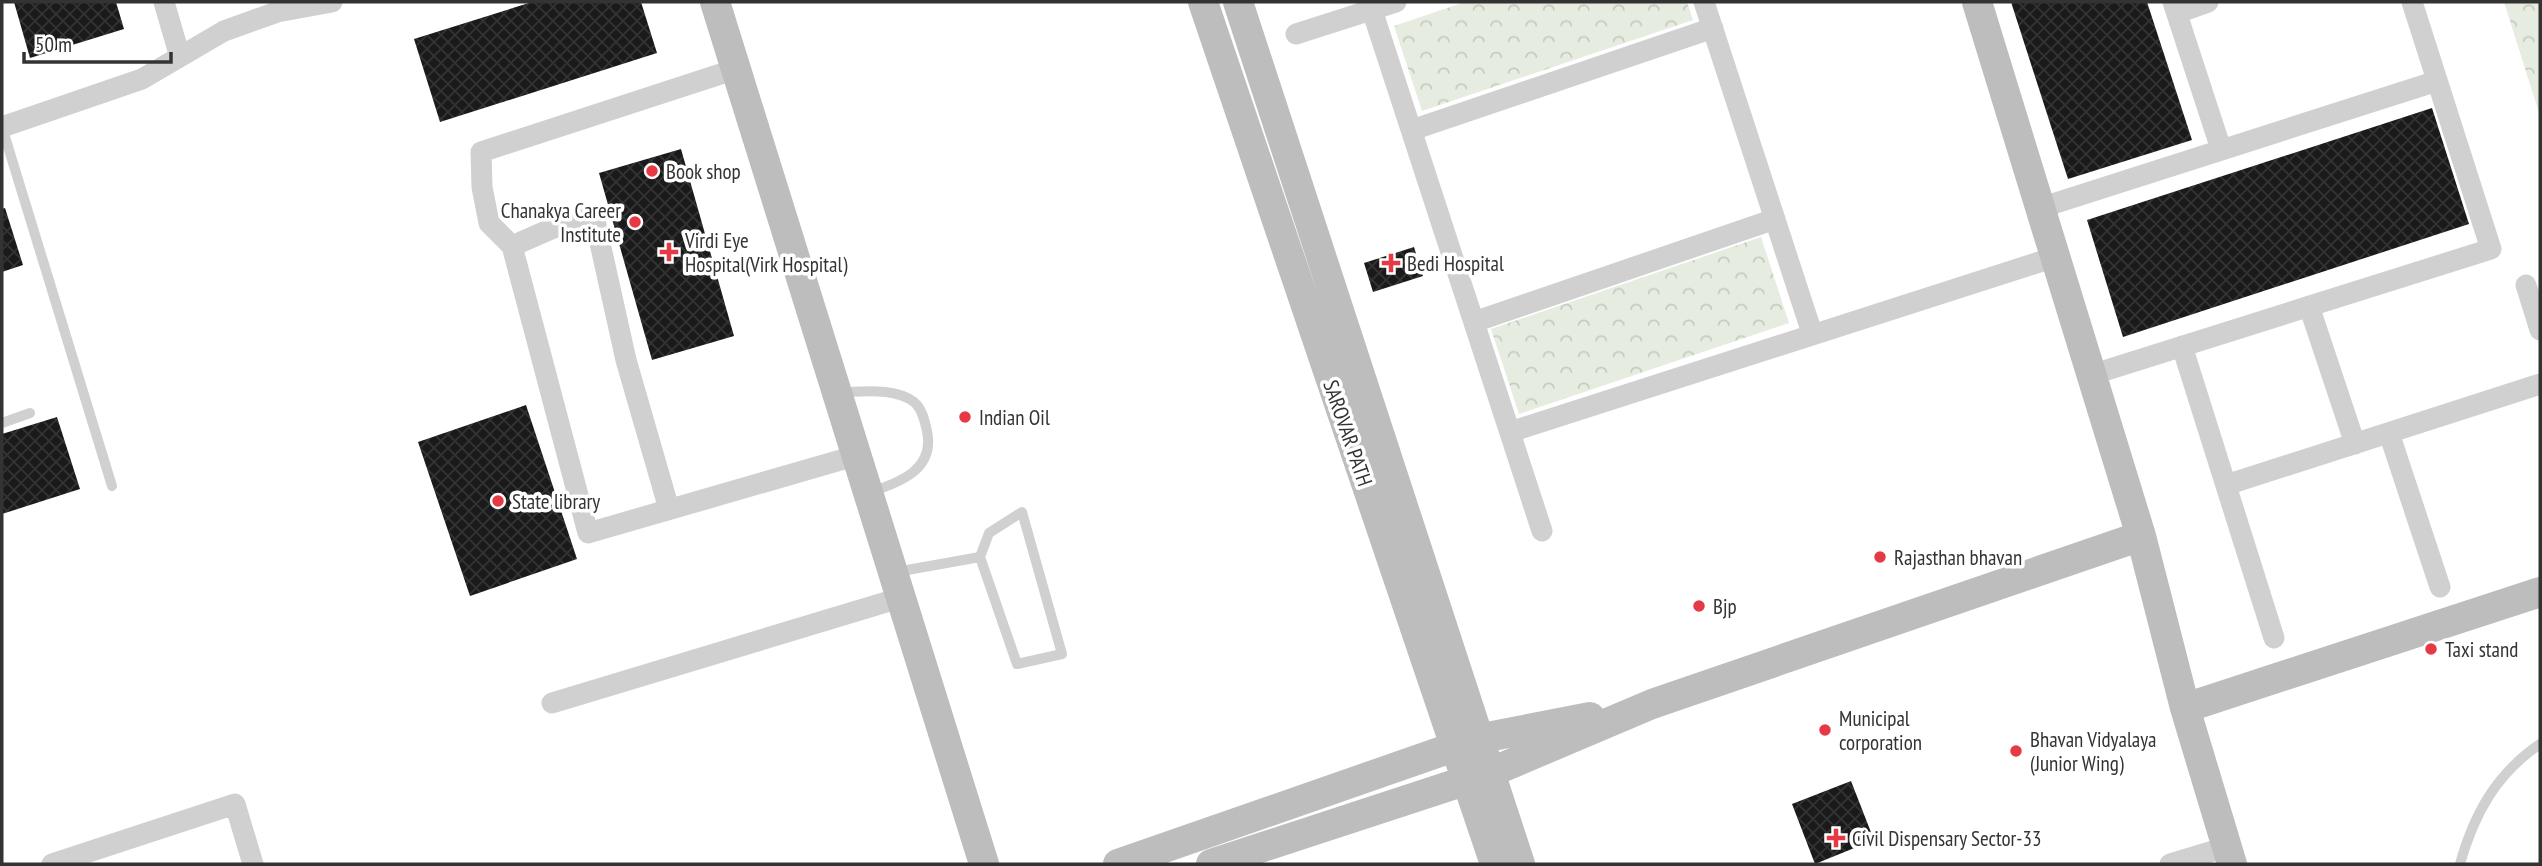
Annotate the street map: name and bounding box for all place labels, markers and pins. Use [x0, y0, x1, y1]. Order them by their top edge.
place label: Book shop [666, 158, 741, 185]
marker: Book shop [644, 163, 660, 179]
place label: Chanakya Career Institute [501, 197, 621, 248]
marker: Chanakya Career Institute [627, 214, 643, 230]
place label: Virdi Eye Hospital(Virk Hospital) [684, 227, 847, 278]
marker: Virdi Eye Hospital(Virk Hospital) [659, 242, 679, 262]
place label: Bedi Hospital [1407, 250, 1504, 277]
marker: Bedi Hospital [1381, 253, 1401, 273]
place label: Indian Oil [979, 404, 1050, 431]
marker: Indian Oil [957, 409, 973, 425]
place label: State library [512, 488, 600, 515]
marker: State library [490, 493, 506, 509]
place label: Rajasthan bhavan [1894, 544, 2022, 571]
marker: Rajasthan bhavan [1872, 549, 1888, 565]
place label: Bjp [1713, 593, 1737, 620]
marker: Bjp [1691, 598, 1707, 614]
place label: Taxi stand [2445, 636, 2518, 663]
marker: Taxi stand [2423, 641, 2439, 657]
place label: Municipal corporation [1839, 705, 1922, 756]
marker: Municipal corporation [1817, 722, 1833, 738]
place label: Bhavan Vidyalaya (Junior Wing) [2030, 726, 2157, 777]
marker: Bhavan Vidyalaya (Junior Wing) [2008, 743, 2024, 759]
place label: Civil Dispensary Sector-33 [1852, 825, 2041, 852]
marker: Civil Dispensary Sector-33 [1826, 828, 1846, 848]

